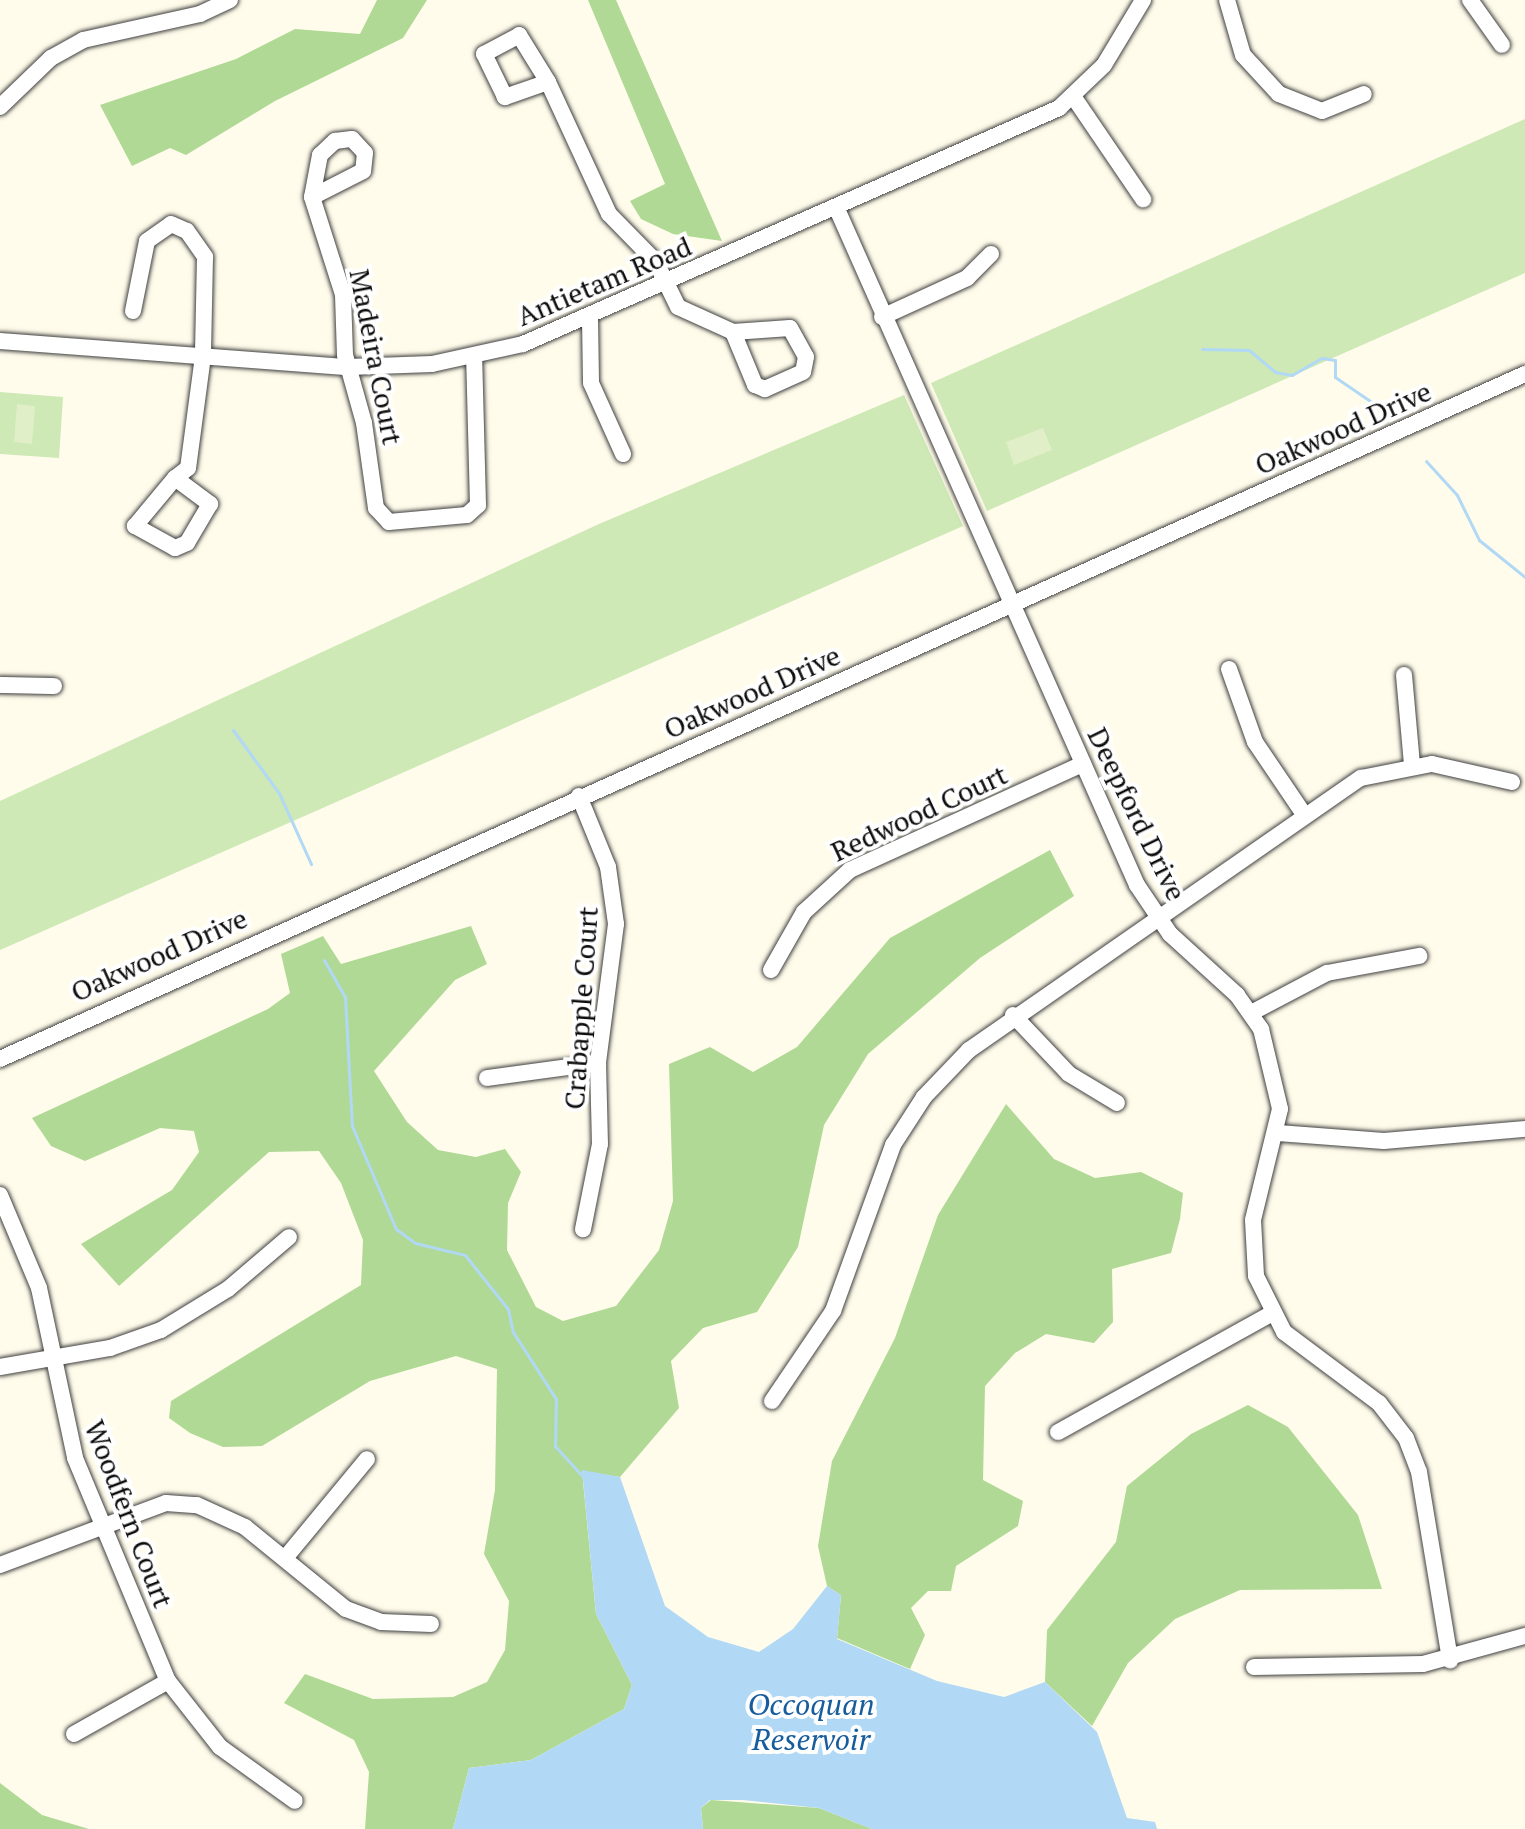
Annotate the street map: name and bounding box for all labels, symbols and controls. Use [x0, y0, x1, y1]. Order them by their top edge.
street label: Antietam Road [512, 229, 696, 333]
street label: Madeira Court [343, 266, 409, 448]
street label: Oakwood Drive [1250, 374, 1436, 482]
street label: Oakwood Drive [659, 638, 845, 746]
street label: Deepford Drive [1081, 722, 1193, 906]
street label: Redwood Court [826, 758, 1012, 868]
street label: Oakwood Drive [66, 901, 252, 1009]
street label: Crabapple Court [557, 905, 605, 1111]
street label: Woodfern Court [78, 1415, 180, 1613]
water label: Occoquan Reservoir [747, 1686, 875, 1756]

